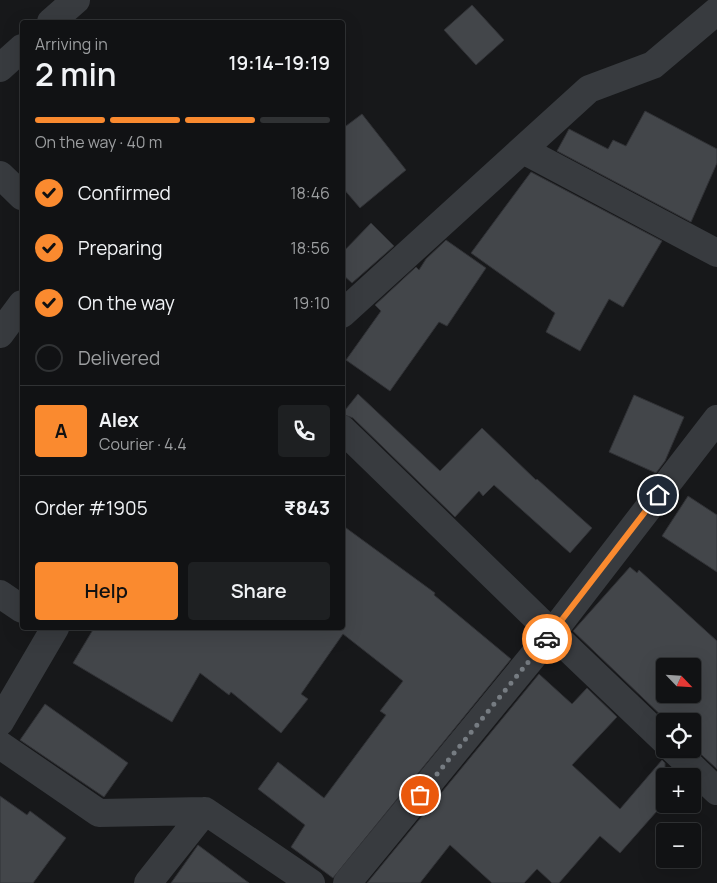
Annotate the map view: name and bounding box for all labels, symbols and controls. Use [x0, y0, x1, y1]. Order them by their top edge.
text: Arriving in [35, 33, 108, 55]
text: 19:14–19:19 [229, 50, 330, 76]
text: 2 min [35, 52, 117, 96]
text: On the way · 40 m [35, 131, 162, 153]
icon: check [35, 179, 63, 207]
text: Confirmed [78, 180, 171, 206]
text: 18:46 [290, 182, 330, 204]
icon: check [35, 234, 63, 262]
text: Preparing [78, 235, 163, 261]
text: 18:56 [291, 237, 330, 259]
icon: check [35, 289, 63, 317]
text: On the way [78, 290, 175, 316]
text: 19:10 [293, 292, 330, 314]
text: Delivered [78, 345, 160, 371]
button: phone [278, 405, 330, 457]
text: Alex [99, 407, 139, 433]
text: A [55, 418, 67, 444]
text: Courier · 4.4 [99, 433, 187, 455]
pin [637, 474, 679, 516]
icon: home [644, 481, 672, 509]
text: Order #1905 [35, 495, 148, 521]
text: ₹843 [284, 495, 330, 521]
button: Help [35, 562, 178, 620]
button: Share [188, 562, 330, 620]
courier [522, 614, 572, 664]
icon: car [533, 625, 561, 653]
north arrow [656, 658, 701, 702]
map controls [656, 658, 701, 868]
button: locate [656, 713, 701, 758]
button: + [656, 768, 701, 813]
pin [399, 774, 441, 816]
icon: bag [406, 781, 434, 809]
button: − [656, 823, 701, 868]

